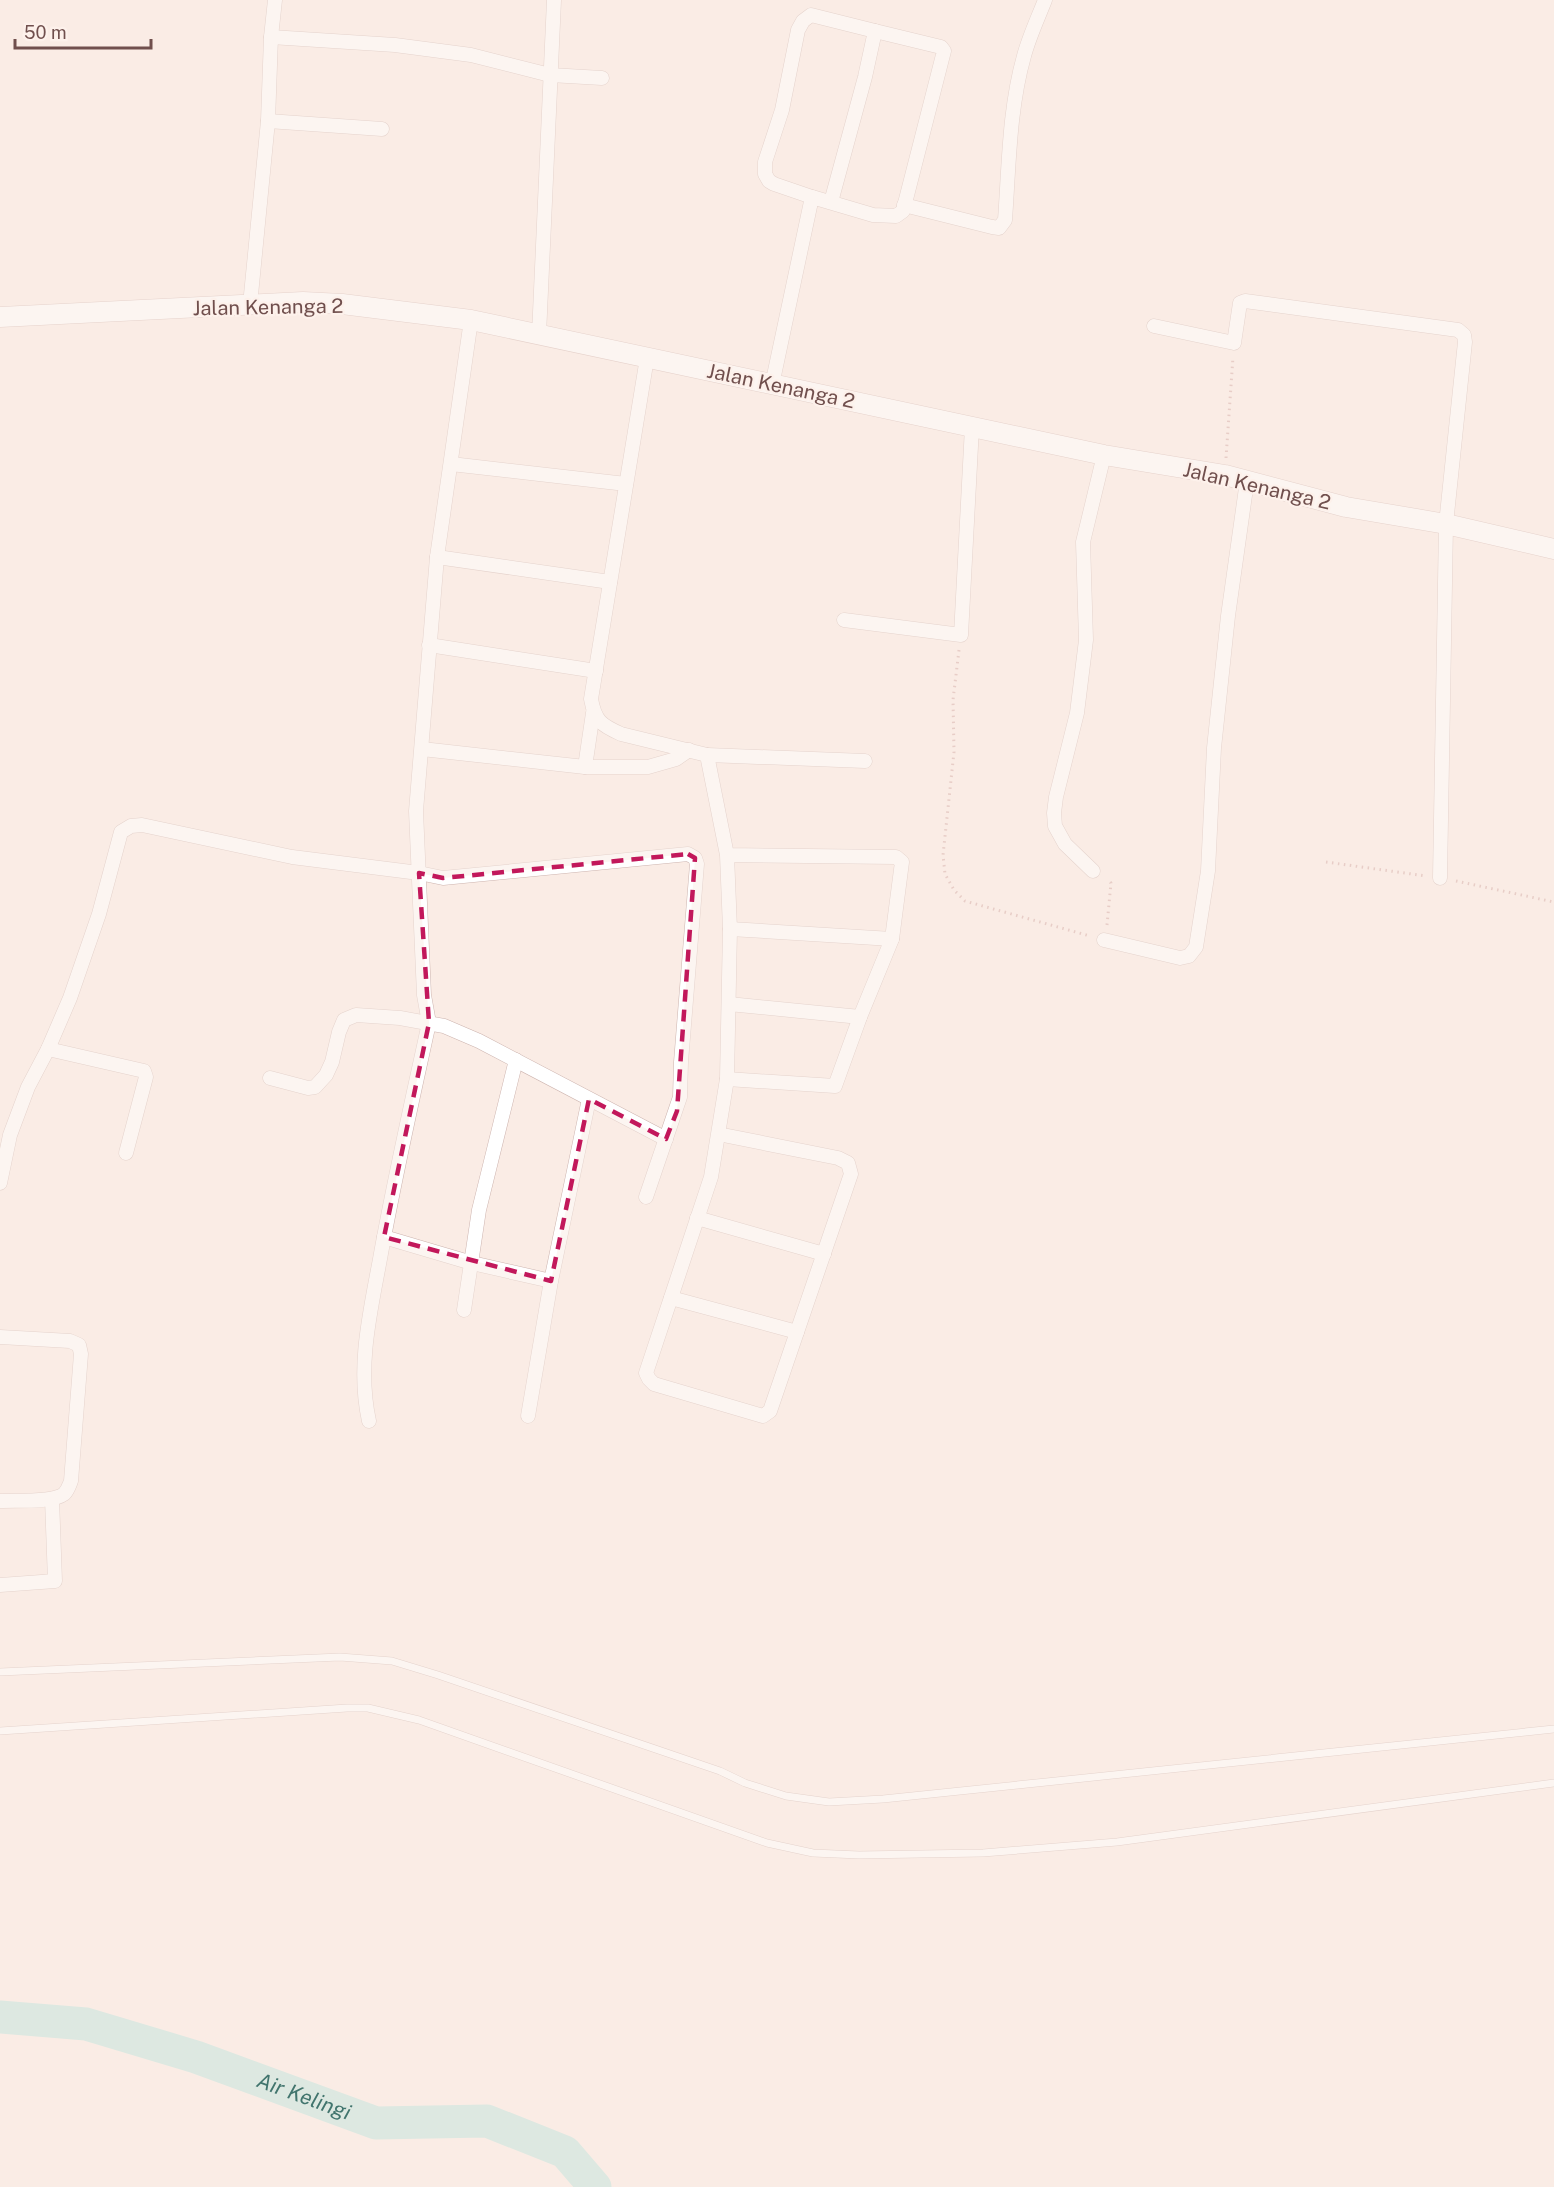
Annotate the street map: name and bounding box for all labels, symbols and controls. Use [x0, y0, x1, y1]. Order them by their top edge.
scale bar [15, 12, 152, 50]
text: 50 m [24, 22, 67, 43]
street label: Jalan Kenanga 2 [192, 294, 344, 320]
street label: Jalan Kenanga 2 [705, 359, 857, 413]
street label: Jalan Kenanga 2 [1181, 457, 1333, 515]
water label: Air Kelingi [254, 2067, 354, 2125]

